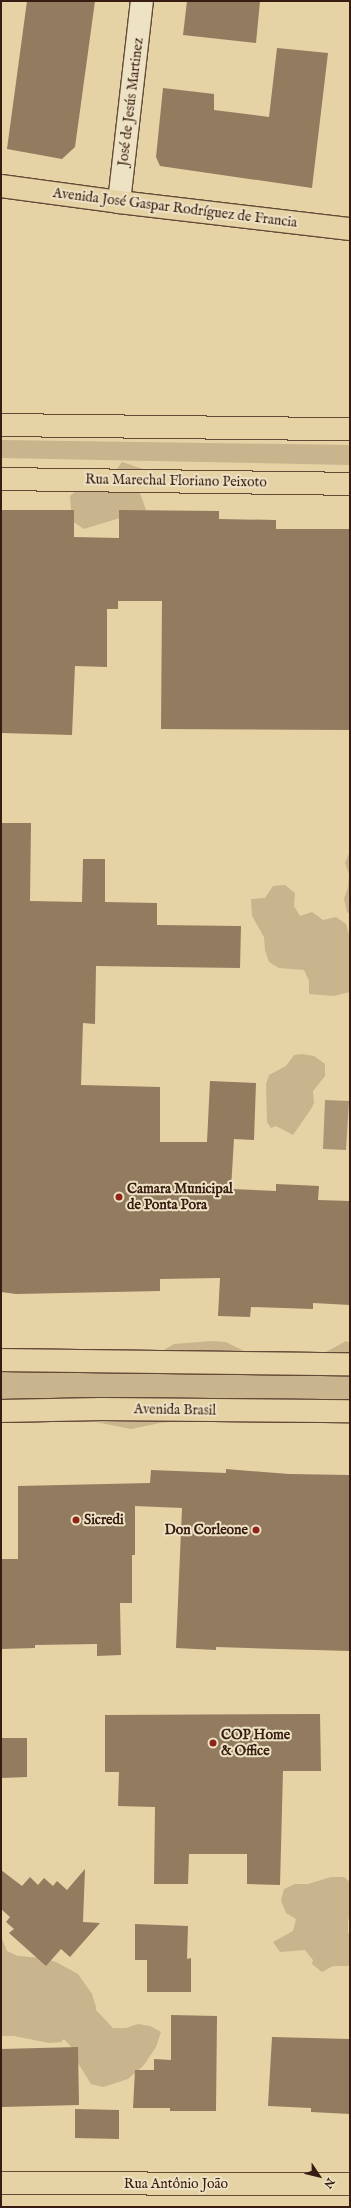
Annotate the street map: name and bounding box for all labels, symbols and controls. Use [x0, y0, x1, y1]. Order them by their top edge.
street label: José de Jesús Martinez [115, 37, 147, 167]
street label: Avenida José Gaspar Rodríguez de Francia [52, 185, 298, 231]
street label: Rua Marechal Floriano Peixoto [85, 471, 267, 491]
place label: Camara Municipal de Ponta Pora [127, 1181, 233, 1214]
marker: Camara Municipal de Ponta Pora [114, 1192, 124, 1202]
street label: Avenida Brasil [134, 1401, 216, 1419]
place label: Sicredi [84, 1512, 124, 1528]
marker: Sicredi [71, 1515, 81, 1525]
place label: Don Corleone [165, 1522, 248, 1538]
marker: Don Corleone [251, 1525, 261, 1535]
place label: COP Home & Office [221, 1727, 290, 1760]
marker: COP Home & Office [208, 1738, 218, 1748]
north arrow [299, 2156, 339, 2196]
text: N [320, 2175, 337, 2191]
street label: Rua Antônio João [124, 2176, 228, 2192]

